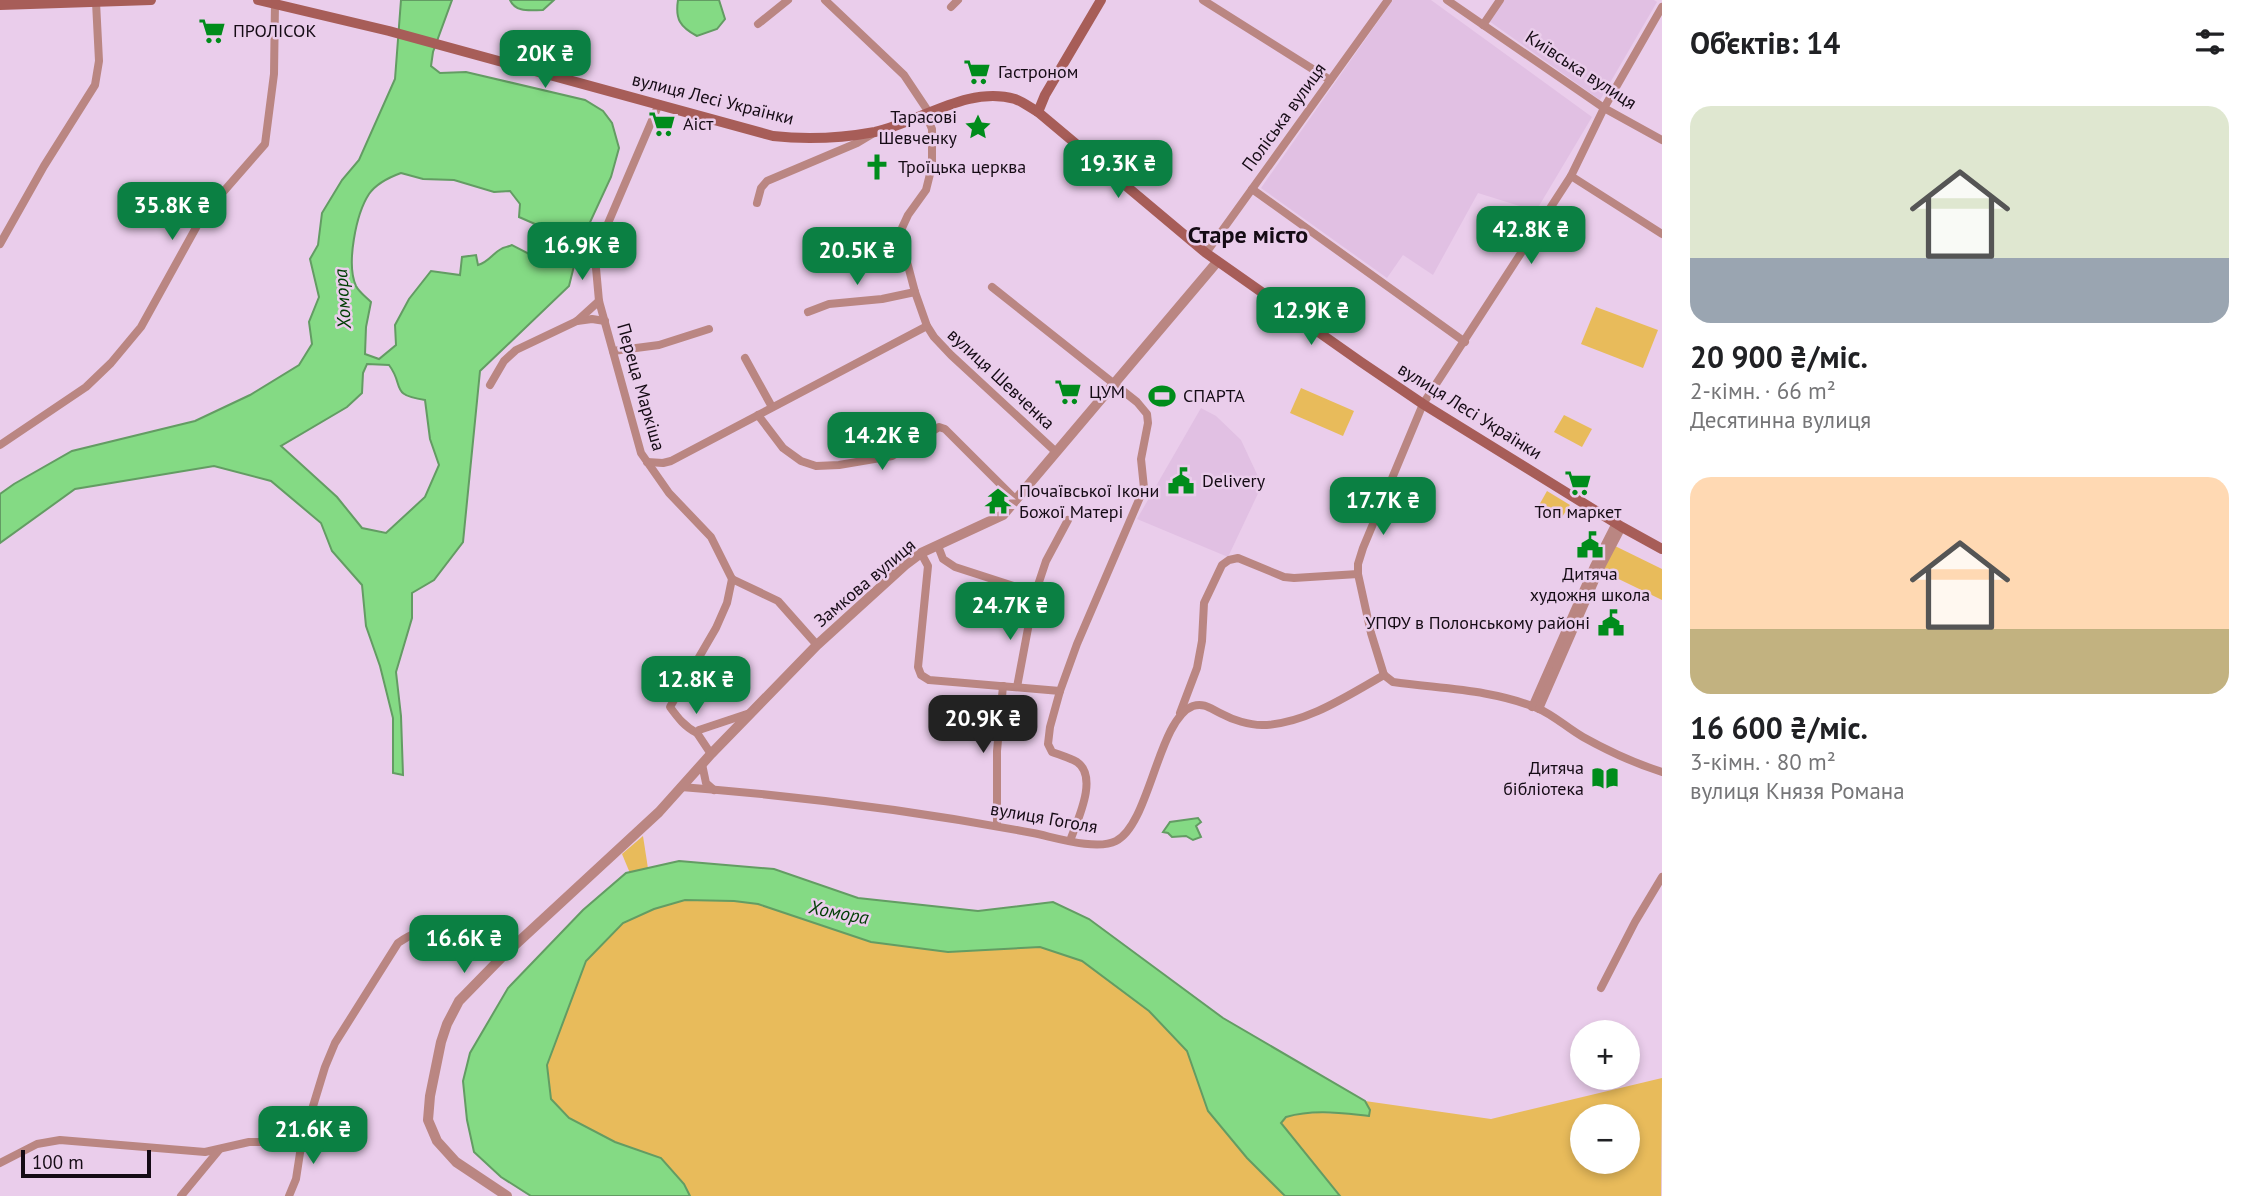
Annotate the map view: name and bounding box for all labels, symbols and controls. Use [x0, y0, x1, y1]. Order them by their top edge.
supermarket icon: ПРОЛІСОК [197, 16, 227, 46]
place label: ПРОЛІСОК [233, 19, 316, 42]
text: Об’єктів: 14 [1690, 23, 1840, 62]
icon: filters [2191, 23, 2229, 61]
street label: Київська вулиця [1521, 25, 1641, 114]
pin: 20K ₴ [496, 31, 594, 90]
text: 20K ₴ [516, 38, 574, 67]
supermarket icon: Гастроном [962, 57, 992, 87]
street label: Поліська вулиця [1237, 58, 1331, 175]
place label: Гастроном [998, 60, 1078, 83]
street label: вулиця Лесі Українки [630, 67, 796, 130]
place label: Тарасові Шевченку [878, 105, 958, 149]
supermarket icon: Аіст [647, 109, 677, 139]
place label: Аіст [683, 112, 714, 135]
place icon: Тарасові Шевченку [963, 112, 993, 142]
pin: 19.3K ₴ [1053, 140, 1183, 200]
text: 19.3K ₴ [1079, 148, 1157, 177]
icon: home [1897, 151, 2023, 277]
church icon: Троїцька церква [862, 152, 892, 182]
place label: Троїцька церква [898, 155, 1026, 178]
pin: 35.8K ₴ [107, 182, 237, 242]
text: 35.8K ₴ [133, 190, 211, 219]
pin: 42.8K ₴ [1466, 206, 1596, 266]
text: 42.8K ₴ [1492, 214, 1570, 243]
district label: Старе місто [1188, 219, 1308, 250]
pin: 16.9K ₴ [517, 222, 647, 282]
pin: 20.5K ₴ [792, 228, 922, 287]
text: 16.9K ₴ [543, 230, 621, 259]
text: 20.5K ₴ [818, 235, 896, 264]
water label: Хомора [328, 267, 356, 331]
pin: 12.9K ₴ [1246, 288, 1376, 347]
text: 12.9K ₴ [1272, 295, 1350, 324]
street label: Переца Маркіша [612, 320, 671, 453]
street label: вулиця Шевченка [943, 323, 1060, 434]
text: 20 900 ₴/міс. [1690, 337, 1868, 376]
street label: вулиця Лесі Українки [1394, 357, 1547, 464]
text: 2-кімн. · 66 m² [1690, 376, 1836, 405]
supermarket icon: ЦУМ [1053, 377, 1083, 407]
place label: ЦУМ [1089, 380, 1125, 403]
sports icon: СПАРТА [1147, 381, 1177, 411]
place label: СПАРТА [1183, 384, 1245, 407]
text: Десятинна вулиця [1690, 405, 1871, 434]
pin: 14.2K ₴ [817, 412, 947, 472]
text: 14.2K ₴ [843, 420, 921, 449]
public building icon: Delivery [1166, 466, 1196, 496]
supermarket icon: Топ маркет [1563, 468, 1593, 498]
place label: Delivery [1202, 469, 1266, 492]
pin: 17.7K ₴ [1318, 477, 1448, 537]
place label: Почаївської Ікони Божої Матері [1019, 479, 1159, 523]
text: 17.7K ₴ [1346, 485, 1420, 514]
temple icon: Почаївської Ікони Божої Матері [983, 486, 1013, 516]
place label: Топ маркет [1535, 500, 1622, 523]
icon: home [1897, 522, 2023, 648]
public building icon: Дитяча художня школа [1575, 530, 1605, 560]
street label: Замкова вулиця [809, 533, 920, 632]
place label: Дитяча художня школа [1530, 562, 1650, 606]
pin: 24.7K ₴ [945, 582, 1075, 642]
text: 24.7K ₴ [971, 590, 1049, 619]
public building icon: УПФУ в Полонському районі [1596, 608, 1626, 638]
place label: УПФУ в Полонському районі [1365, 611, 1590, 634]
pin: 12.8K ₴ [631, 656, 761, 716]
text: 12.8K ₴ [657, 664, 735, 693]
pin: 20.9K ₴ [918, 696, 1048, 755]
text: 20.9K ₴ [944, 703, 1022, 732]
text: 16 600 ₴/міс. [1690, 708, 1868, 747]
text: 3-кімн. · 80 m² [1690, 747, 1836, 776]
place label: Дитяча бібліотека [1503, 756, 1584, 800]
library icon: Дитяча бібліотека [1590, 763, 1620, 793]
text: вулиця Князя Романа [1690, 776, 1905, 805]
street label: вулиця Гоголя [989, 797, 1099, 838]
water label: Хомора [806, 894, 872, 930]
pin: 16.6K ₴ [399, 916, 529, 975]
text: 16.6K ₴ [425, 923, 503, 952]
map controls [1570, 1020, 1640, 1174]
button: + [1570, 1020, 1640, 1090]
button: − [1570, 1104, 1640, 1174]
pin: 21.6K ₴ [248, 1106, 378, 1166]
text: 21.6K ₴ [274, 1114, 352, 1143]
scale bar [21, 1147, 150, 1179]
text: 100 m [32, 1150, 84, 1174]

